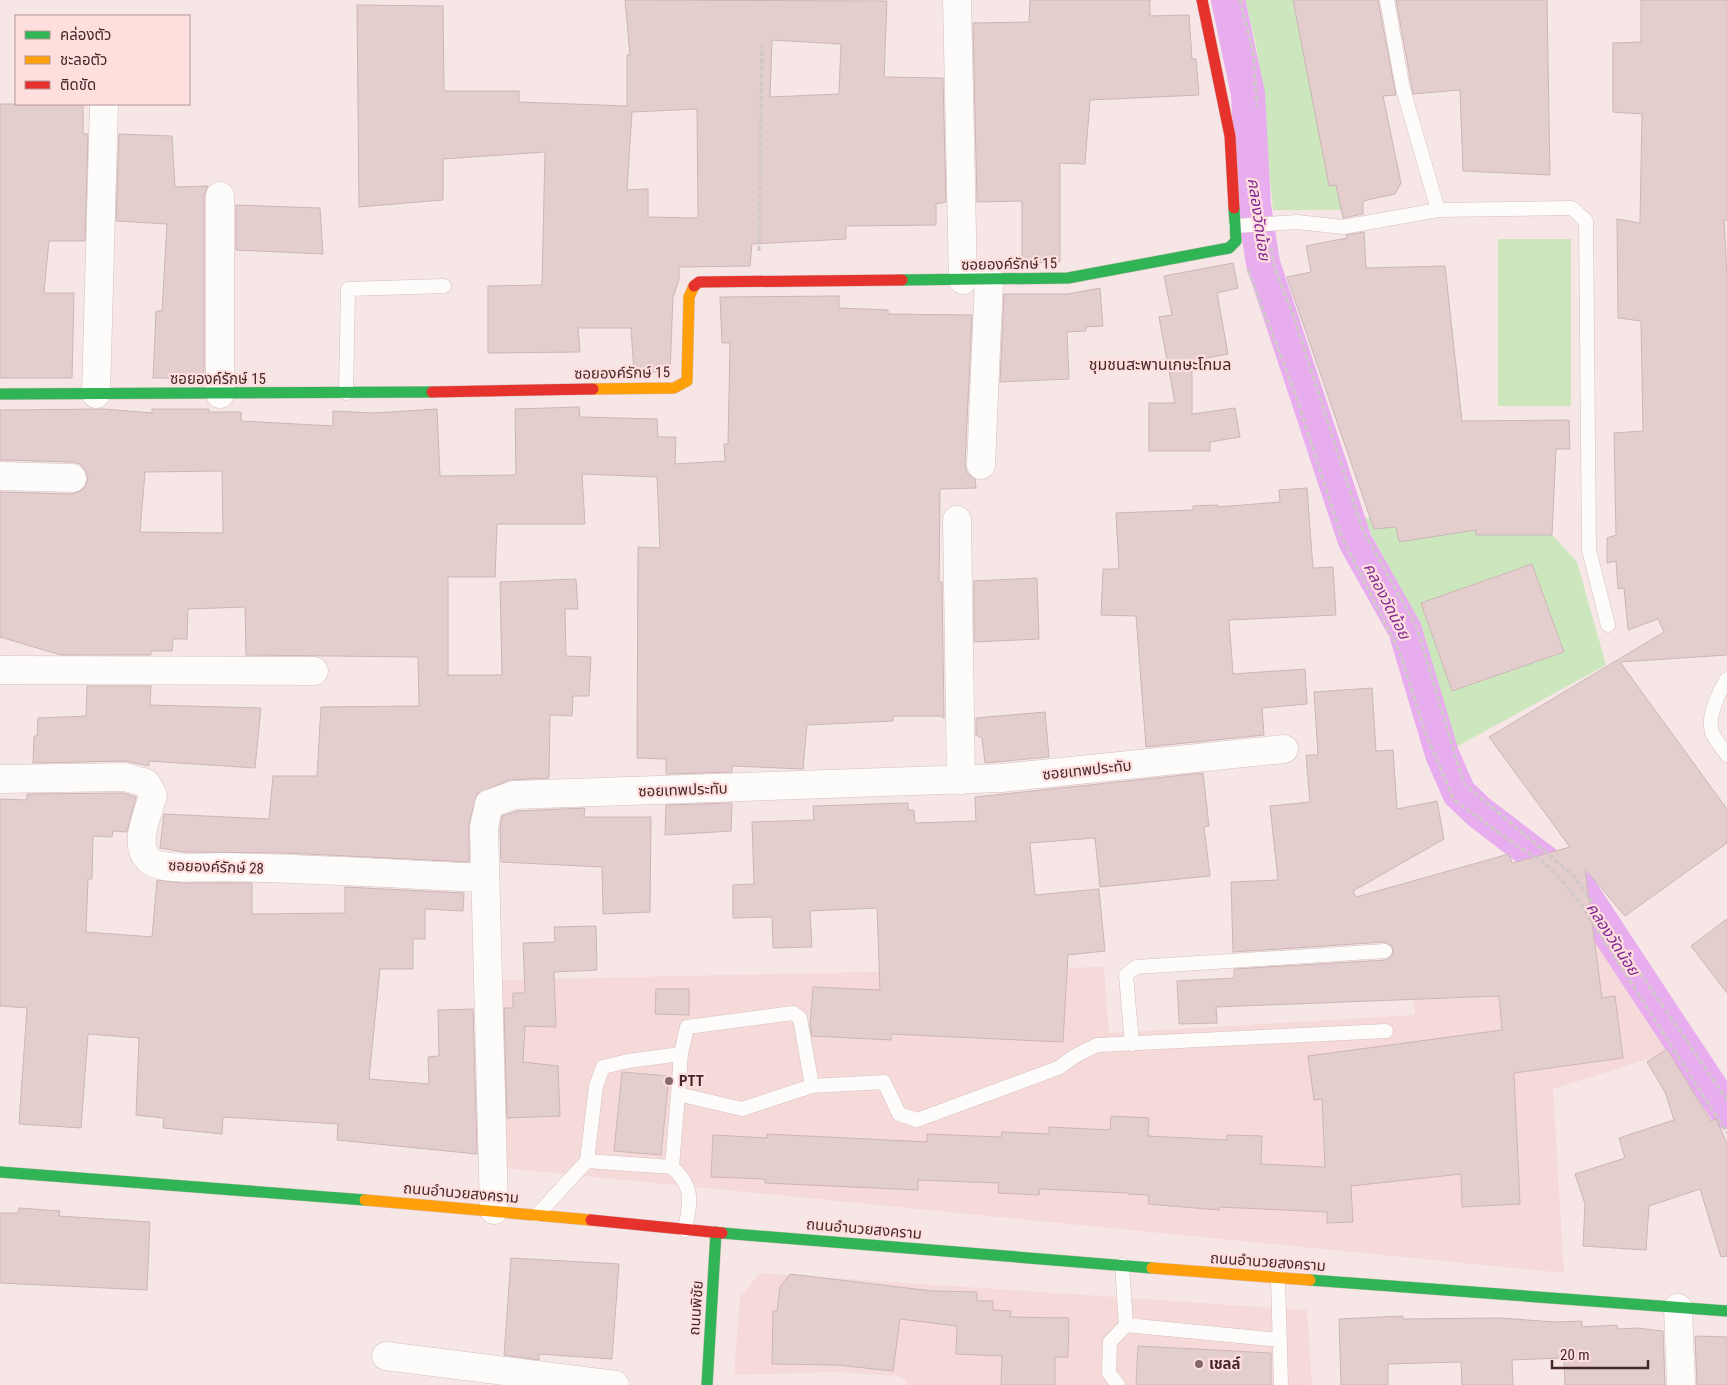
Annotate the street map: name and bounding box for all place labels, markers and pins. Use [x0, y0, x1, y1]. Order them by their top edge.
place label: PTT [679, 1072, 704, 1090]
marker: PTT [663, 1075, 675, 1087]
place label: เชลล์ [1209, 1355, 1241, 1373]
marker: เชลล์ [1193, 1358, 1205, 1370]

